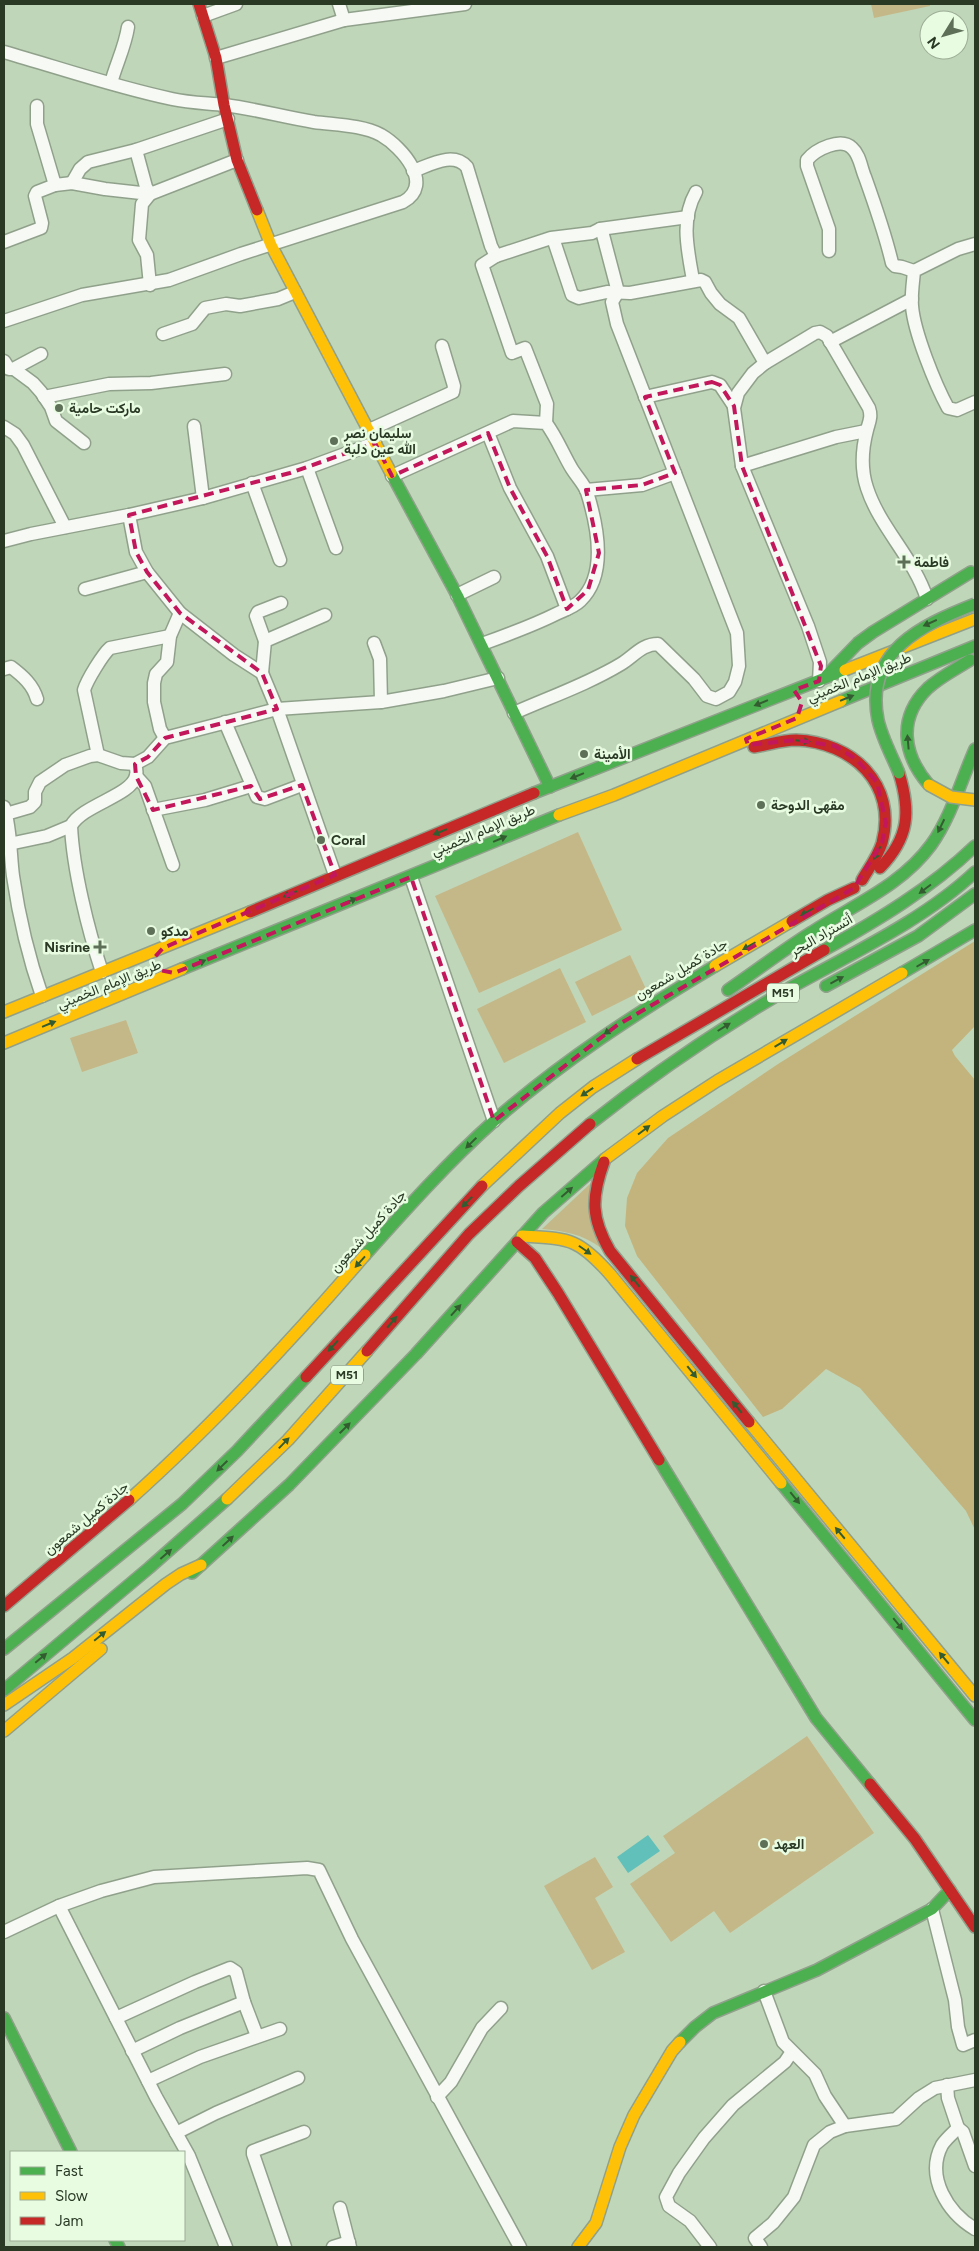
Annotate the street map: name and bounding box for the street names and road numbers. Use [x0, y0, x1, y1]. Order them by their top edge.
street label: طريق الإمام الخميني [805, 649, 915, 709]
street label: طريق الإمام الخميني [429, 801, 539, 863]
street label: أتستراد البحر [786, 911, 856, 961]
street label: جادة كميل شمعون [632, 935, 731, 1004]
street label: طريق الإمام الخميني [55, 956, 165, 1016]
road number: M51 [767, 984, 799, 1002]
street label: جادة كميل شمعون [327, 1187, 410, 1276]
road number: M51 [331, 1366, 363, 1384]
street label: جادة كميل شمعون [41, 1478, 132, 1559]

